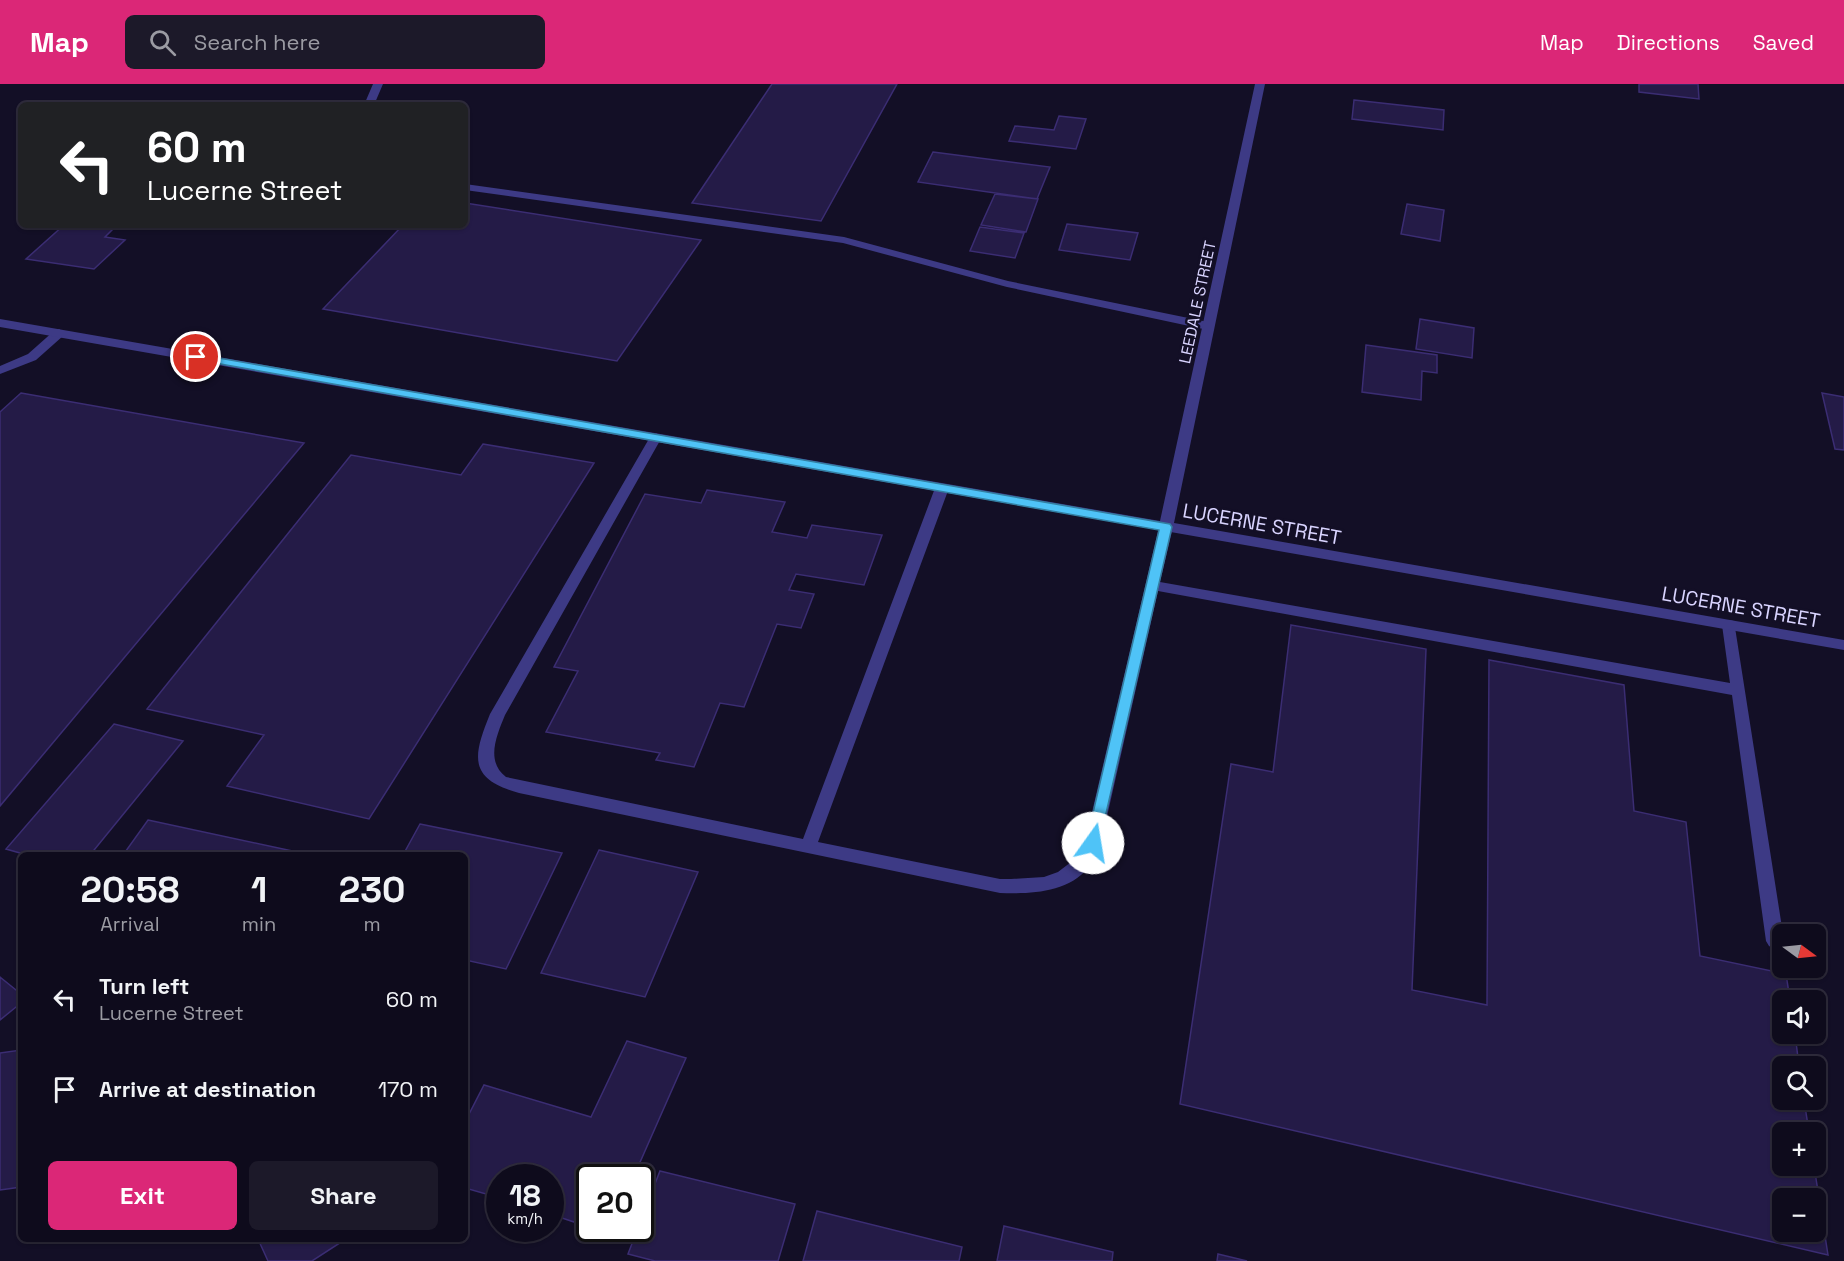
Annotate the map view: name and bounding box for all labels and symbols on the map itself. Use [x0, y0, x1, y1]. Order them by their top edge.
street label: LEEDALE STREET [1174, 239, 1221, 366]
pin [170, 331, 221, 382]
street label: LUCERNE STREET [1181, 497, 1344, 551]
street label: LUCERNE STREET [1660, 580, 1823, 634]
position arrow [1061, 811, 1125, 875]
north arrow [1772, 924, 1826, 978]
speed limit sign: 20 [576, 1164, 654, 1242]

